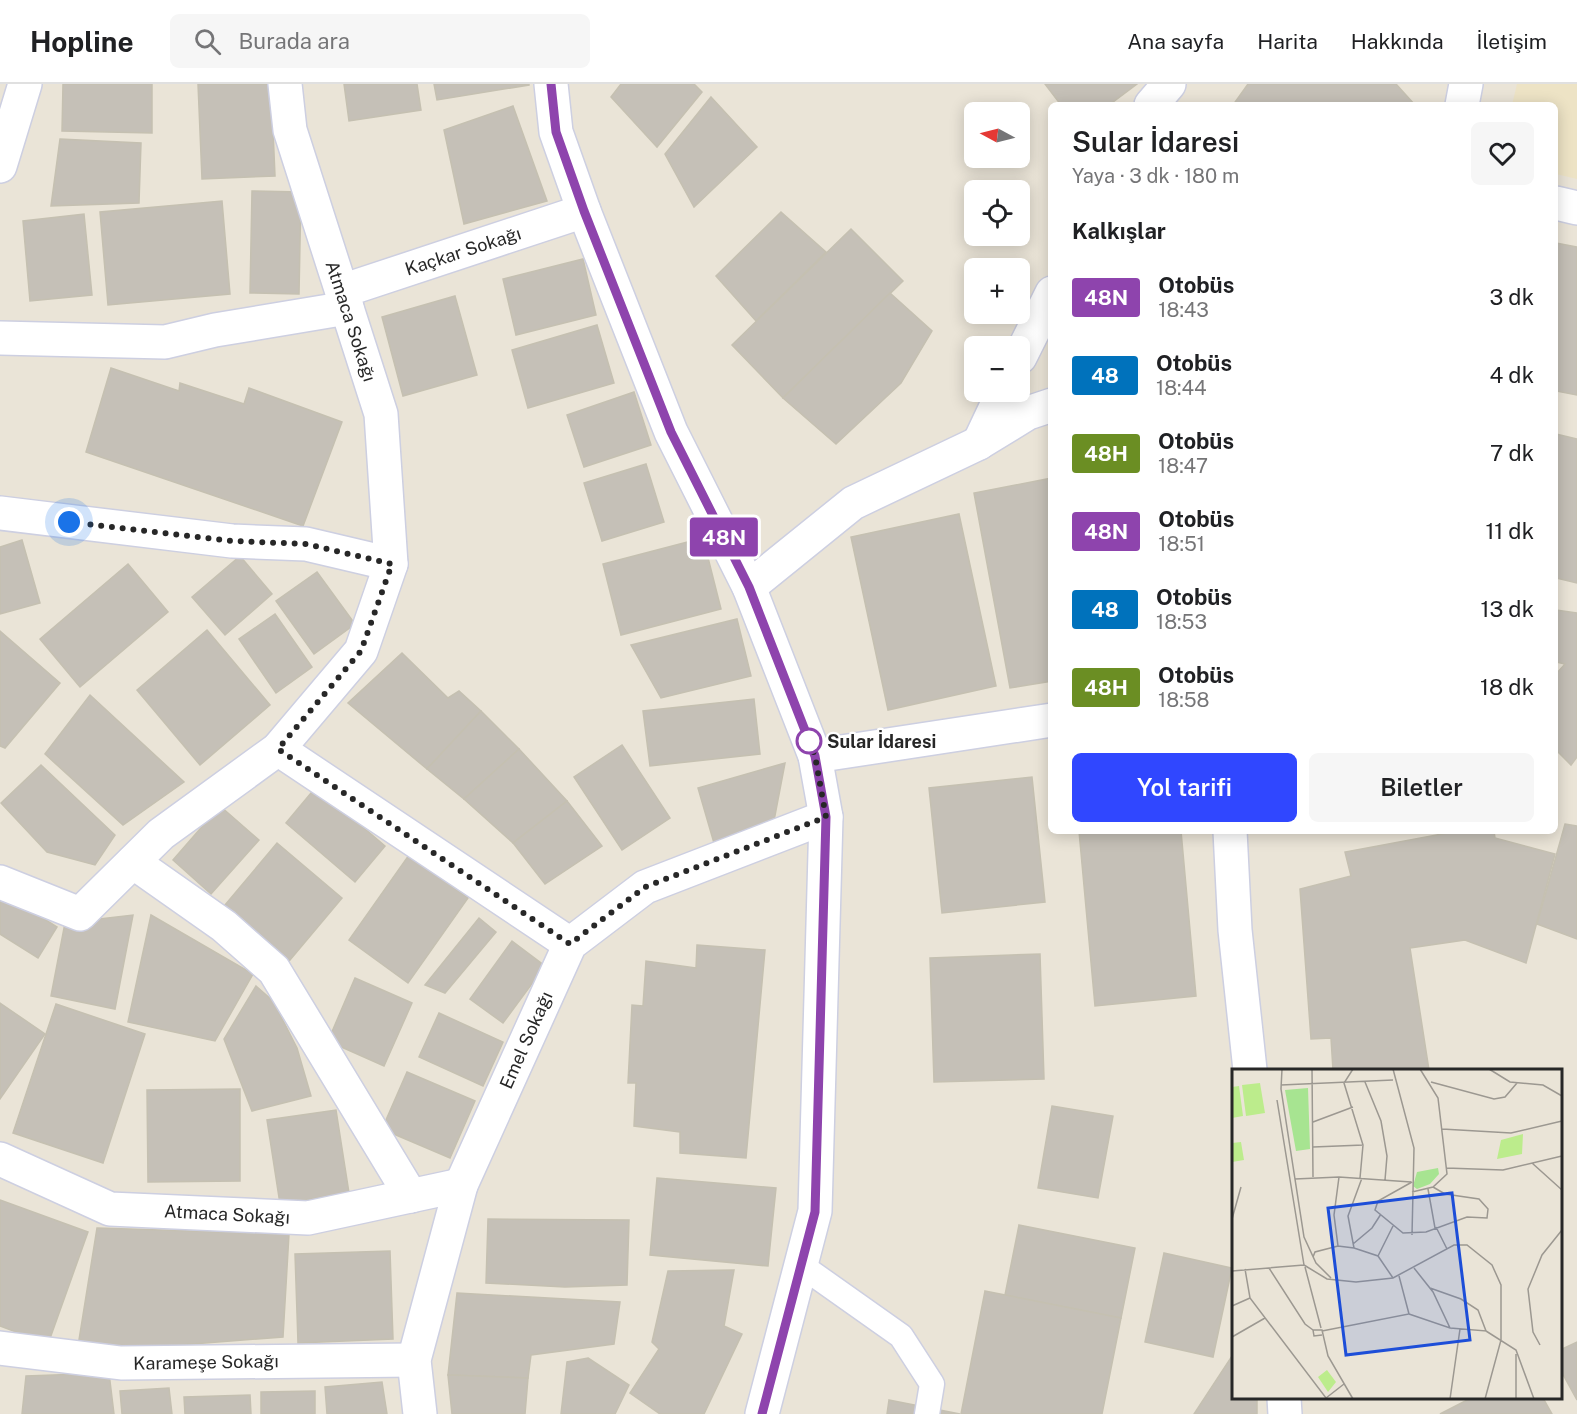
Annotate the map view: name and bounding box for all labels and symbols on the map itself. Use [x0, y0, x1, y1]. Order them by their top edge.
north arrow [964, 102, 1030, 168]
street label: Kaçkar Sokağı [402, 222, 524, 280]
street label: Atmaca Sokağı [322, 258, 380, 384]
your location [54, 507, 84, 537]
line badge: 48N [690, 518, 758, 556]
marker: Sular İdaresi [796, 728, 822, 754]
place label: Sular İdaresi [827, 730, 936, 752]
street label: Emel Sokağı [495, 988, 557, 1092]
inset map [1232, 1069, 1562, 1399]
street label: Atmaca Sokağı [164, 1200, 290, 1228]
street label: Karameşe Sokağı [133, 1350, 279, 1374]

